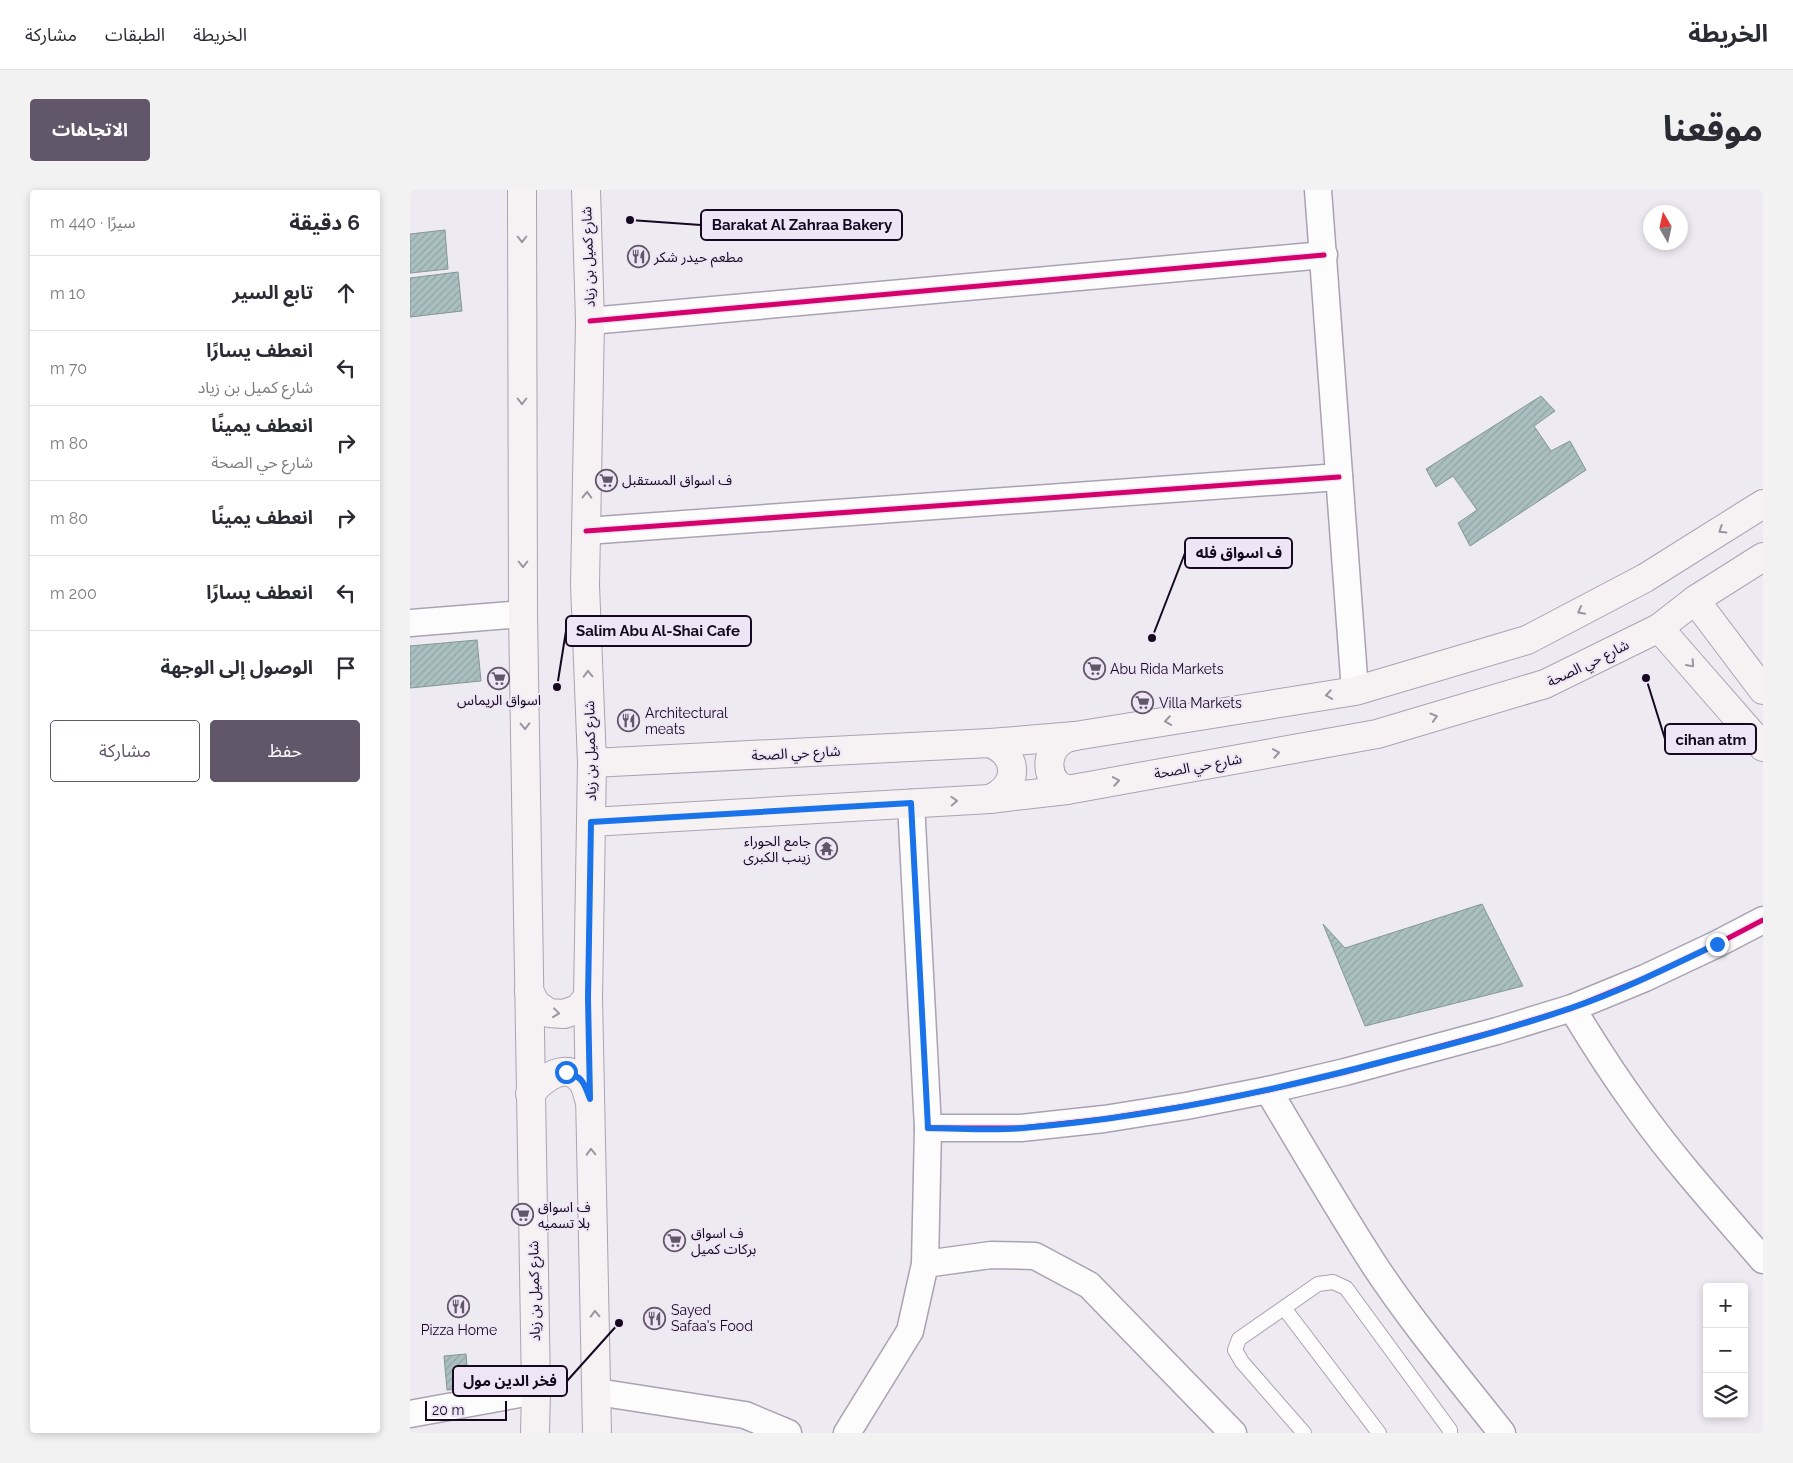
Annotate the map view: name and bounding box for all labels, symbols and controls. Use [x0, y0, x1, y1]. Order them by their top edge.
text: الخريطة [1688, 19, 1768, 48]
text: مشاركة [25, 24, 77, 45]
text: الطبقات [105, 24, 165, 45]
text: الخريطة [193, 24, 247, 45]
button: الاتجاهات [30, 99, 150, 161]
text: موقعنا [1663, 108, 1763, 149]
north arrow [1643, 205, 1688, 250]
street label: شارع كميل بن زياد [578, 206, 601, 308]
text: 6 دقيقة [289, 210, 360, 235]
callout: Barakat Al Zahraa Bakery [701, 210, 902, 240]
text: سيرًا · 440 m [50, 213, 136, 232]
text: Barakat Al Zahraa Bakery [712, 216, 893, 234]
one-way arrow [517, 235, 527, 243]
restaurant icon: مطعم حيدر شكر [626, 245, 650, 269]
place label: مطعم حيدر شكر [653, 249, 743, 268]
icon: ahead [332, 279, 360, 307]
text: تابع السير [232, 281, 313, 303]
text: 10 m [50, 284, 85, 303]
text: انعطف يسارًا [206, 339, 313, 361]
icon: left [332, 354, 360, 382]
text: 70 m [50, 359, 87, 378]
text: شارع كميل بن زياد [198, 378, 313, 397]
one-way arrow [517, 398, 527, 405]
text: انعطف يمينًا [211, 414, 313, 436]
icon: right [332, 429, 360, 457]
text: 80 m [50, 434, 88, 453]
text: شارع حي الصحة [211, 453, 313, 472]
supermarket icon: ف اسواق المستقبل [594, 468, 618, 492]
place label: ف اسواق المستقبل [622, 472, 732, 489]
one-way arrow [582, 490, 592, 498]
icon: right [332, 504, 360, 532]
text: انعطف يمينًا [211, 506, 313, 528]
text: 80 m [50, 509, 88, 528]
one-way arrow [1718, 523, 1727, 533]
callout: ف اسواق فله [1185, 538, 1292, 568]
text: ف اسواق فله [1196, 544, 1282, 562]
one-way arrow [518, 560, 528, 568]
icon: left [332, 579, 360, 607]
text: انعطف يسارًا [206, 581, 313, 603]
text: 200 m [50, 584, 97, 603]
one-way arrow [1578, 605, 1587, 615]
callout: Salim Abu Al-Shai Cafe [566, 616, 751, 646]
text: Salim Abu Al-Shai Cafe [576, 622, 740, 640]
street label: شارع حي الصحة [1545, 636, 1633, 693]
icon: arrive [332, 654, 360, 682]
text: الوصول إلى الوجهة [160, 656, 313, 678]
supermarket icon: Abu Rida Markets [1082, 657, 1106, 681]
one-way arrow [1685, 659, 1694, 668]
place label: Abu Rida Markets [1110, 661, 1224, 677]
supermarket icon: اسواق الريماس [487, 666, 511, 690]
one-way arrow [583, 670, 594, 678]
one-way arrow [1324, 690, 1333, 700]
supermarket icon: Villa Markets [1131, 691, 1155, 715]
place label: اسواق الريماس [457, 692, 541, 709]
place label: Villa Markets [1159, 695, 1242, 711]
street label: شارع كميل بن زياد [581, 700, 602, 802]
place label: Architectural meats [645, 705, 728, 737]
restaurant icon: Architectural meats [617, 709, 641, 733]
one-way arrow [1429, 713, 1438, 723]
one-way arrow [1164, 716, 1173, 726]
button: مشاركة [50, 720, 200, 782]
button: حفظ [210, 720, 360, 782]
one-way arrow [520, 722, 530, 730]
callout: cihan atm [1665, 724, 1756, 754]
text: cihan atm [1676, 731, 1746, 749]
street label: شارع حي الصحة [751, 743, 841, 767]
one-way arrow [1271, 748, 1280, 758]
street label: شارع حي الصحة [1153, 750, 1244, 785]
one-way arrow [1111, 777, 1120, 787]
one-way arrow [951, 795, 959, 806]
place label: جامع الحوراء زينب الكبرى [743, 833, 811, 866]
temple icon: جامع الحوراء زينب الكبرى [815, 837, 839, 861]
route end [1706, 933, 1729, 956]
one-way arrow [552, 1007, 560, 1018]
route start [555, 1061, 578, 1084]
one-way arrow [586, 1148, 596, 1156]
place label: ف اسواق بلا تسميه [538, 1199, 591, 1231]
supermarket icon: ف اسواق بلا تسميه [510, 1203, 534, 1227]
place label: ف اسواق بركات كميل [691, 1225, 757, 1258]
supermarket icon: ف اسواق بركات كميل [663, 1229, 687, 1253]
street label: شارع كميل بن زياد [525, 1240, 546, 1342]
map controls [1703, 1283, 1748, 1418]
button: + [1703, 1283, 1748, 1328]
restaurant icon: Pizza Home [447, 1295, 471, 1319]
place label: Sayed Safaa's Food [671, 1302, 753, 1334]
restaurant icon: Sayed Safaa's Food [643, 1306, 667, 1330]
one-way arrow [590, 1310, 600, 1318]
place label: Pizza Home [421, 1322, 497, 1338]
button: − [1703, 1328, 1748, 1373]
callout: فخر الدين مول [453, 1366, 567, 1396]
text: فخر الدين مول [463, 1372, 557, 1390]
button: layers [1703, 1373, 1748, 1418]
scale bar [425, 1398, 508, 1421]
text: 20 m [432, 1402, 464, 1418]

